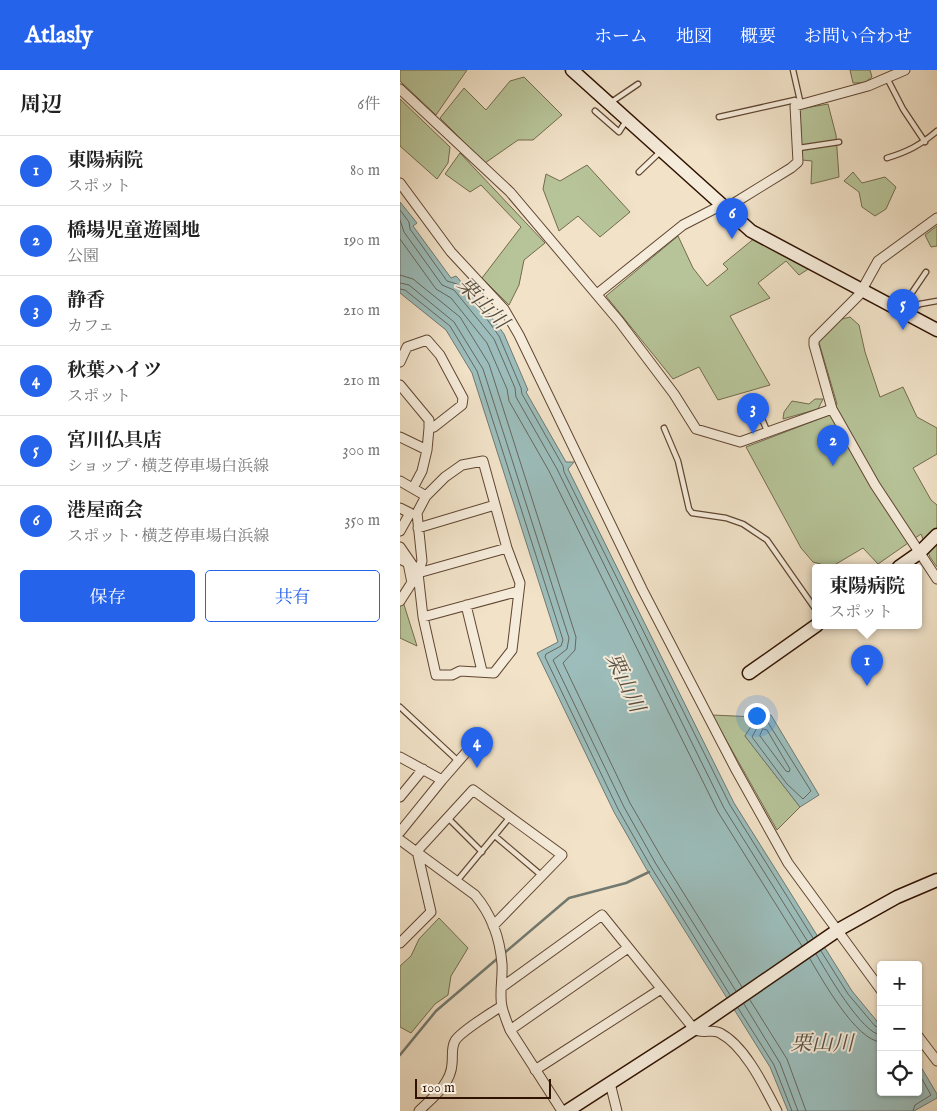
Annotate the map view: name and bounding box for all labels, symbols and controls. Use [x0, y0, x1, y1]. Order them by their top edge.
text: Atlasly [25, 20, 93, 51]
text: ホーム [594, 26, 648, 49]
text: 地図 [676, 26, 712, 49]
text: 概要 [740, 26, 776, 49]
text: お問い合わせ [804, 26, 912, 49]
text: 周辺 [20, 92, 62, 119]
text: 6件 [357, 95, 380, 115]
text: 東陽病院 [67, 149, 143, 173]
text: 1 [33, 161, 39, 181]
text: 80 m [350, 161, 380, 181]
text: スポット [67, 177, 131, 197]
pin: 6 [716, 198, 748, 239]
text: 橋場児童遊園地 [67, 219, 200, 243]
text: 2 [32, 231, 40, 251]
text: 190 m [343, 231, 380, 251]
text: 公園 [67, 247, 99, 267]
water label: 栗山川 [450, 272, 515, 337]
text: 静香 [67, 289, 105, 313]
pin: 5 [887, 289, 919, 330]
text: 3 [33, 301, 39, 321]
text: 210 m [343, 301, 380, 321]
text: カフェ [67, 317, 114, 337]
text: 秋葉ハイツ [67, 359, 162, 383]
text: 4 [32, 371, 40, 391]
text: 210 m [343, 371, 380, 391]
text: スポット [67, 387, 131, 407]
pin: 3 [737, 393, 769, 434]
pin: 2 [817, 425, 849, 466]
text: 宮川仏具店 [67, 429, 162, 453]
text: 5 [33, 441, 39, 461]
text: 300 m [342, 441, 380, 461]
text: ショップ · 横芝停車場白浜線 [67, 457, 269, 477]
text: 港屋商会 [67, 499, 143, 523]
text: 6 [33, 511, 39, 531]
text: 350 m [345, 511, 380, 531]
text: スポット · 横芝停車場白浜線 [67, 527, 270, 547]
popup [812, 564, 922, 629]
button: 保存 [20, 570, 195, 622]
button: 共有 [205, 570, 380, 622]
text: 東陽病院 [829, 575, 905, 599]
text: スポット [829, 603, 893, 623]
pin: 1 [851, 645, 883, 686]
water label: 栗山川 [598, 649, 650, 719]
your location [744, 703, 770, 729]
pin: 4 [461, 727, 493, 768]
map controls [877, 961, 922, 1096]
button: + [877, 961, 922, 1006]
button: − [877, 1006, 922, 1051]
water label: 栗山川 [791, 1031, 855, 1058]
button: locate [877, 1051, 922, 1096]
scale bar [415, 1076, 551, 1099]
text: 100 m [422, 1079, 455, 1097]

